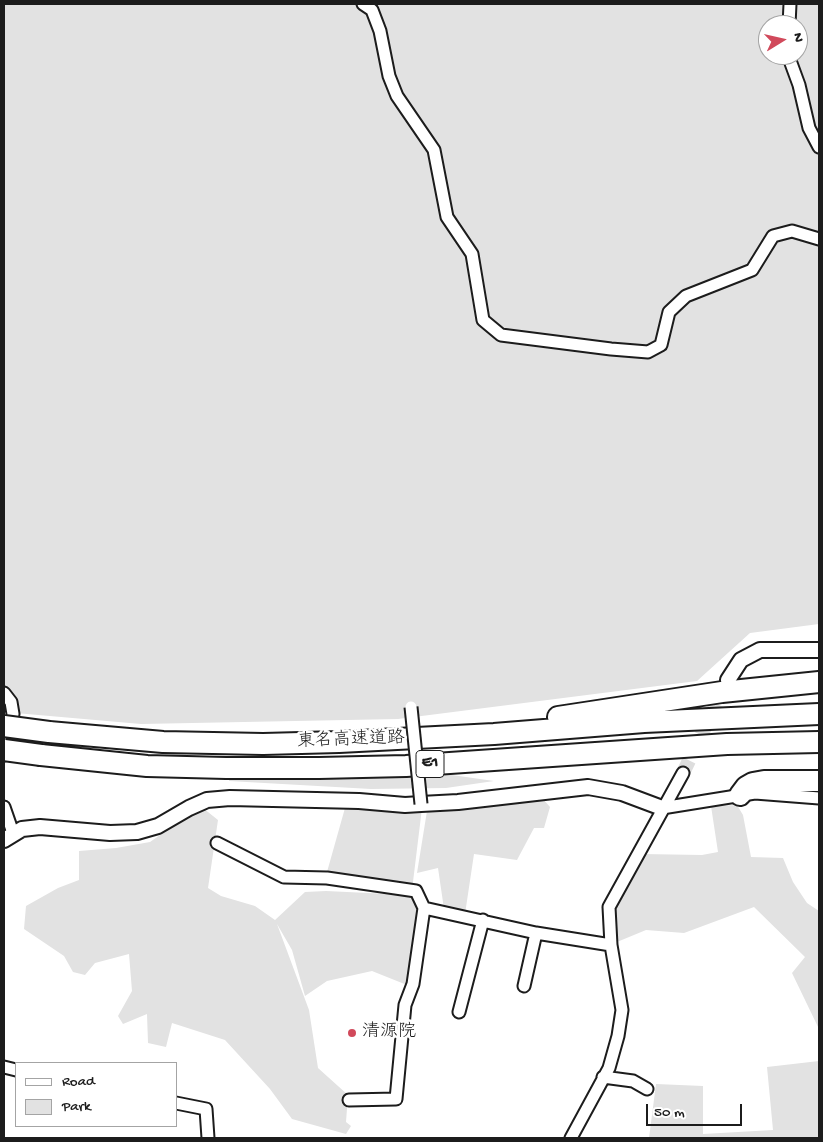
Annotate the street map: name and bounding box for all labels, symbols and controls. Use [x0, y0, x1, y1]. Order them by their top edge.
north arrow [758, 15, 808, 65]
text: N [788, 32, 806, 44]
street label: 東名高速道路 [297, 728, 405, 754]
road number: E1 [416, 751, 444, 778]
place label: 清源院 [362, 1022, 416, 1044]
marker: 清源院 [346, 1027, 358, 1039]
legend [15, 1062, 178, 1127]
text: Road [62, 1073, 95, 1091]
scale bar [648, 1094, 744, 1126]
text: Park [62, 1098, 91, 1116]
text: 50 m [654, 1104, 685, 1122]

